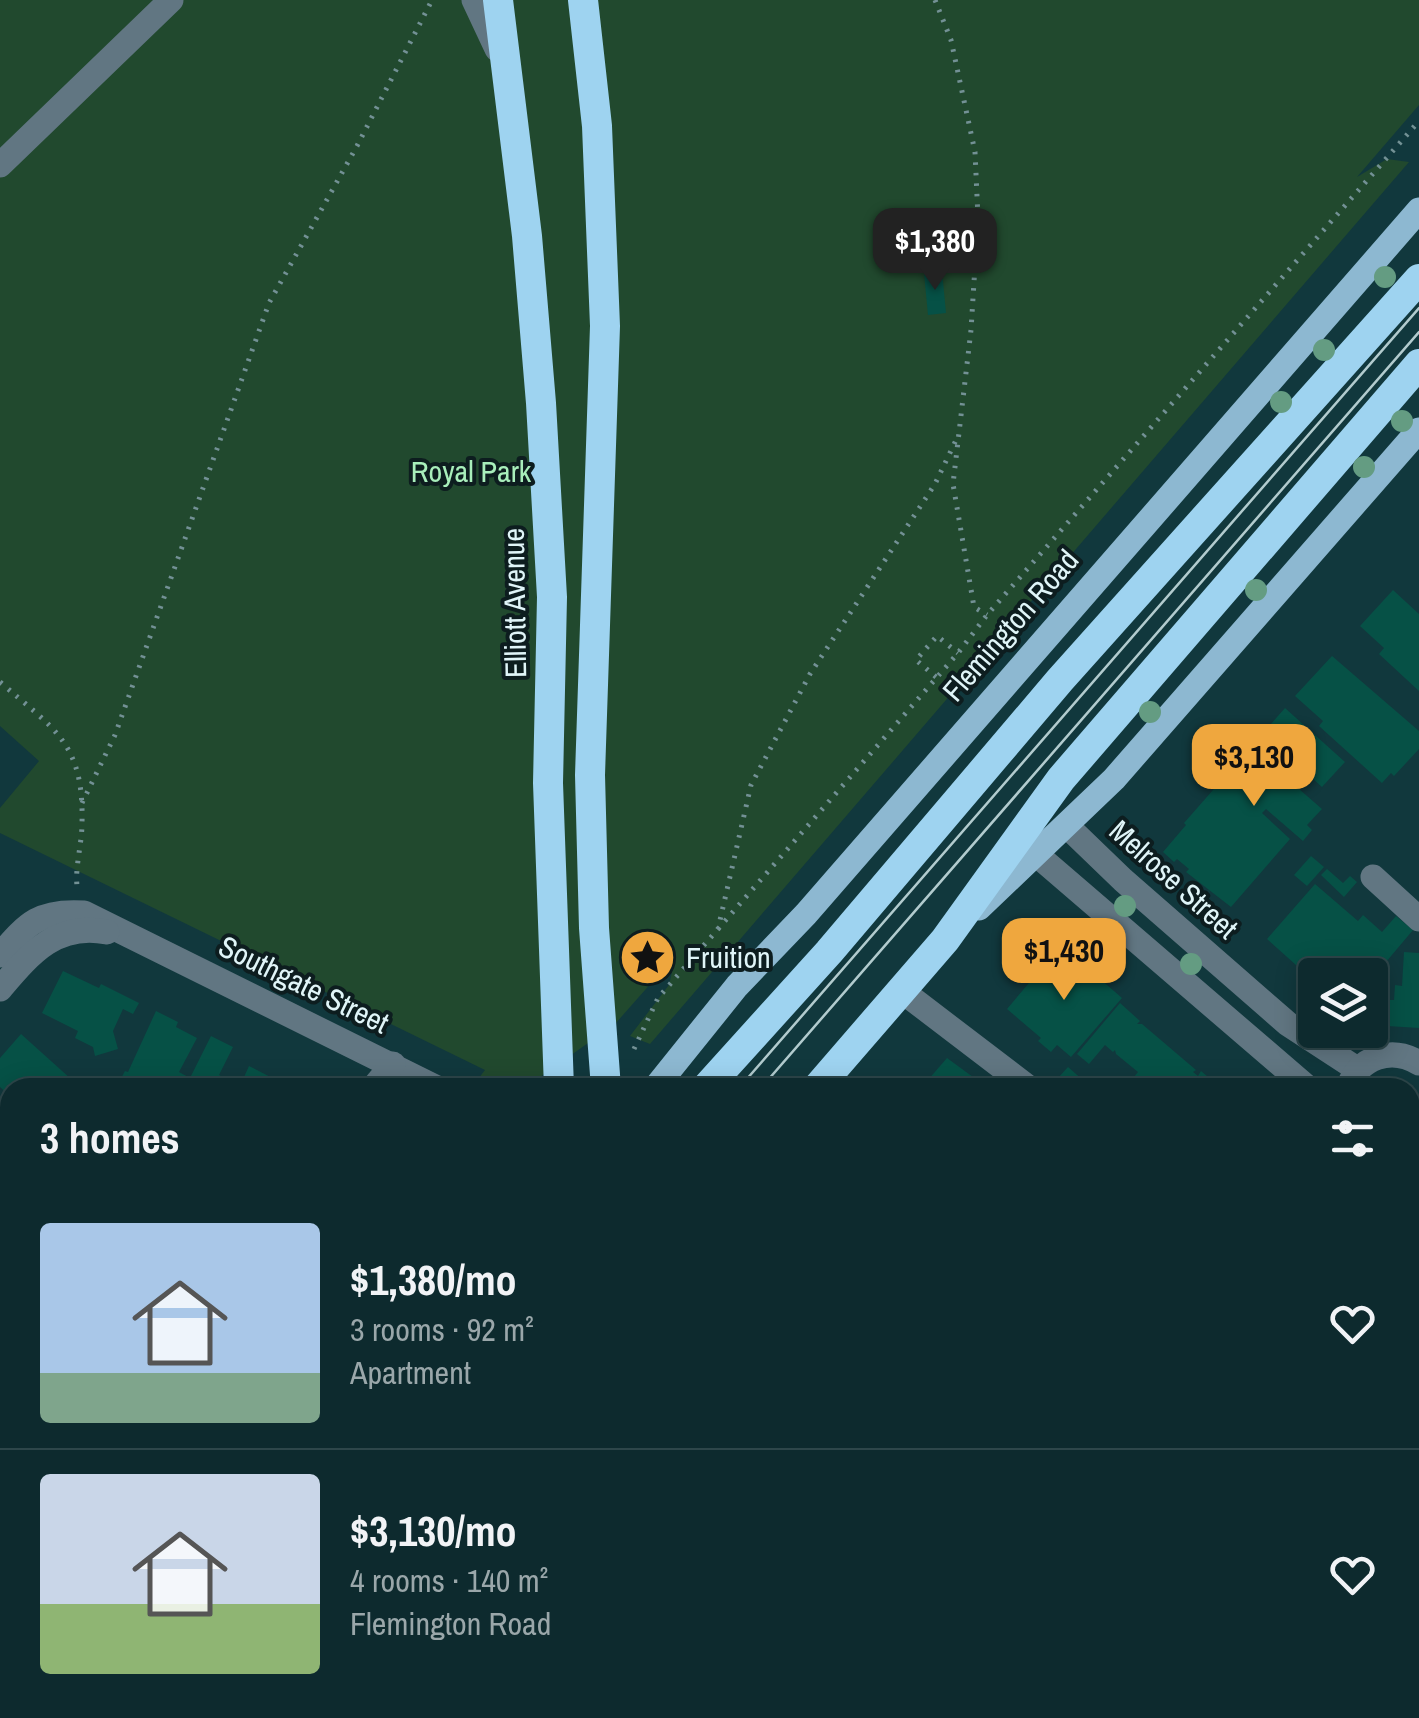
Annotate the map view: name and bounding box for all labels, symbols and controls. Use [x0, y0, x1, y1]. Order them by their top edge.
pin: $1,380 [854, 208, 1016, 293]
text: $1,380 [895, 219, 975, 262]
park label: Royal Park [411, 451, 532, 491]
street label: Elliott Avenue [493, 528, 535, 678]
street label: Flemington Road [933, 541, 1087, 709]
pin: $3,130 [1173, 724, 1335, 809]
text: $3,130 [1214, 735, 1294, 778]
street label: Melrose Street [1101, 811, 1247, 947]
pin: $1,430 [983, 918, 1145, 1003]
street label: Southgate Street [212, 926, 396, 1043]
place icon: Fruition [617, 927, 677, 987]
text: $1,430 [1024, 929, 1104, 972]
place label: Fruition [686, 937, 771, 977]
map controls [1298, 958, 1388, 1048]
button: layers [1298, 958, 1388, 1048]
text: 3 homes [40, 1110, 180, 1166]
icon: filters [1325, 1111, 1380, 1166]
text: $1,380/mo [350, 1252, 517, 1308]
icon: home [120, 1263, 240, 1383]
icon: heart [1325, 1296, 1380, 1351]
text: 3 rooms · 92 m² [350, 1308, 534, 1351]
text: Apartment [350, 1351, 471, 1394]
text: $3,130/mo [350, 1503, 517, 1559]
icon: home [120, 1514, 240, 1634]
icon: heart [1325, 1547, 1380, 1602]
text: 4 rooms · 140 m² [350, 1559, 548, 1602]
text: Flemington Road [350, 1602, 551, 1645]

